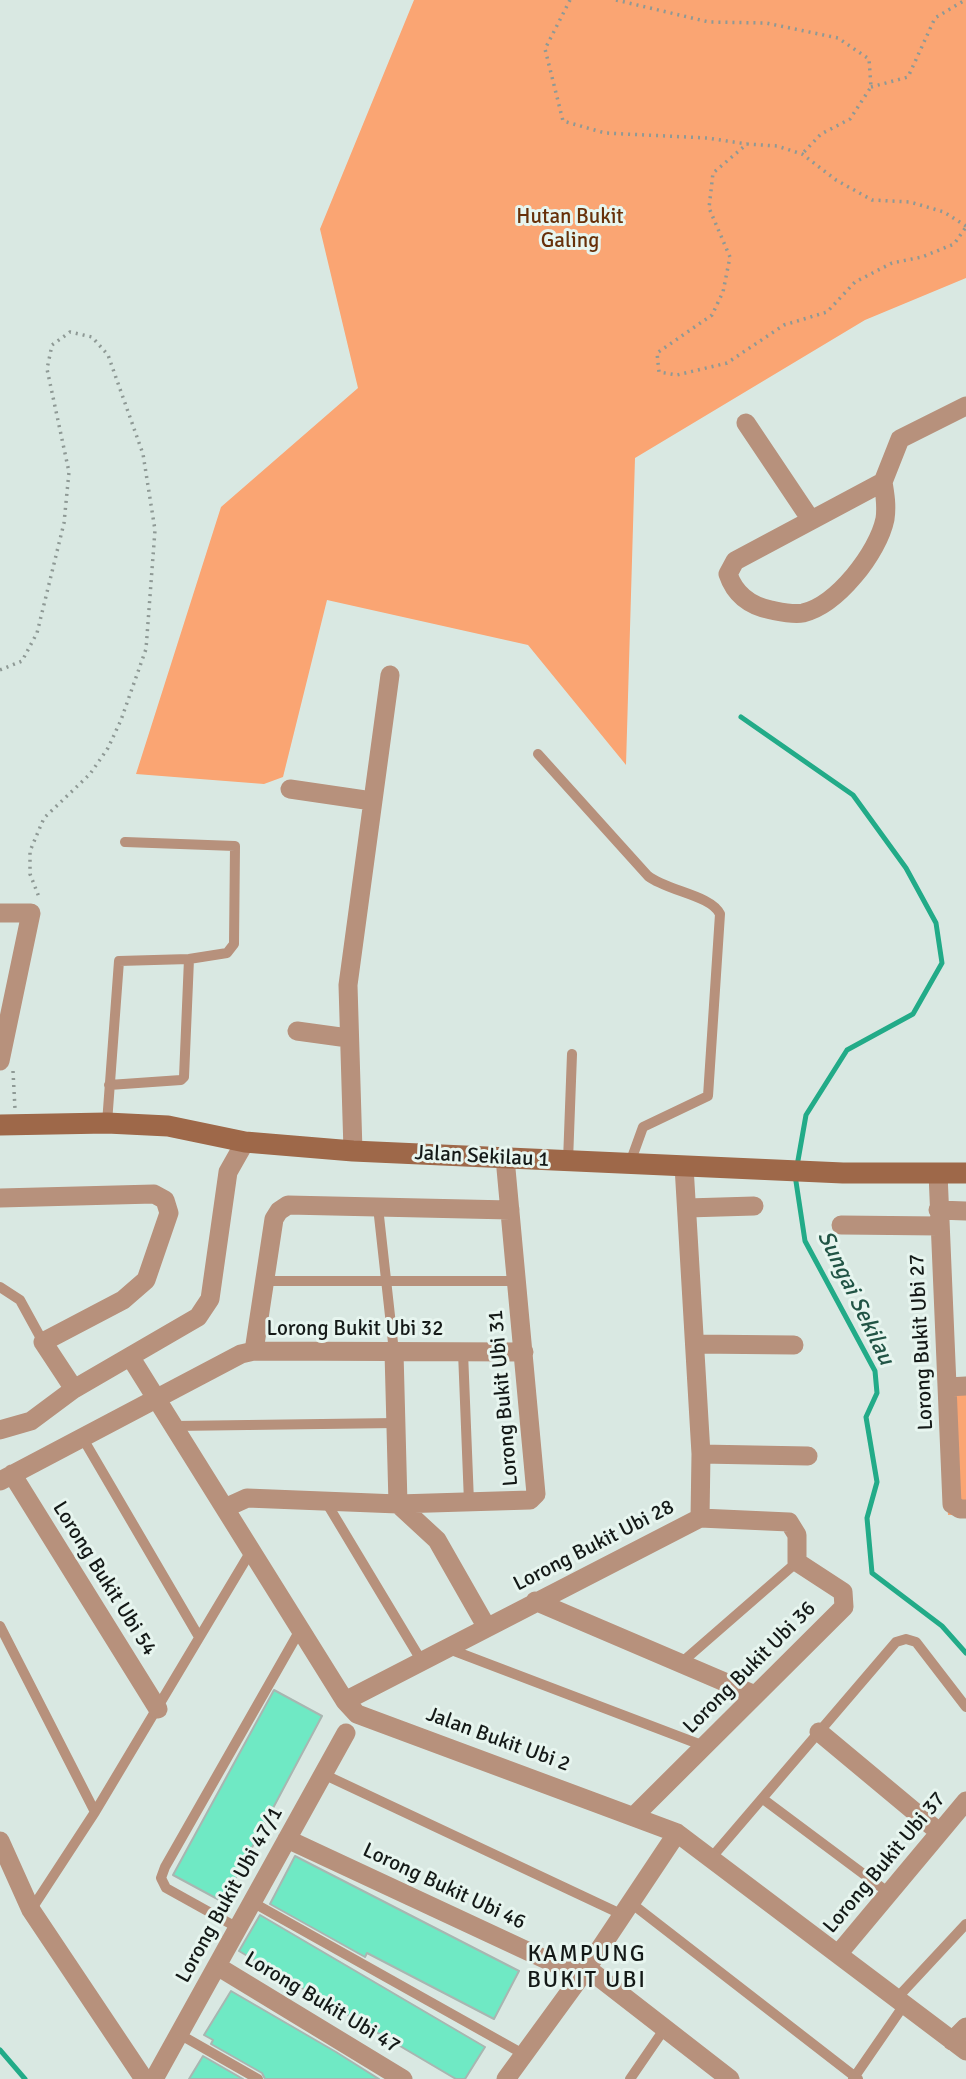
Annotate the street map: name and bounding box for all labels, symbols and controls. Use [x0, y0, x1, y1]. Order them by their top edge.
park label: Hutan Bukit Galing [516, 204, 624, 254]
street label: Jalan Sekilau 1 [414, 1141, 550, 1173]
water label: Sungai Sekilau [811, 1226, 899, 1370]
street label: Lorong Bukit Ubi 27 [905, 1253, 939, 1431]
street label: Lorong Bukit Ubi 31 [484, 1309, 524, 1487]
street label: Lorong Bukit Ubi 32 [266, 1316, 444, 1342]
street label: Lorong Bukit Ubi 28 [509, 1495, 679, 1597]
street label: Lorong Bukit Ubi 54 [46, 1497, 162, 1661]
street label: Lorong Bukit Ubi 36 [679, 1597, 821, 1739]
street label: Jalan Bukit Ubi 2 [423, 1702, 573, 1778]
street label: Lorong Bukit Ubi 37 [818, 1787, 952, 1939]
street label: Lorong Bukit Ubi 47/1 [171, 1803, 289, 1987]
street label: Lorong Bukit Ubi 46 [358, 1838, 530, 1936]
district label: KAMPUNG BUKIT UBI [528, 1941, 646, 1995]
street label: Lorong Bukit Ubi 47 [240, 1947, 404, 2059]

